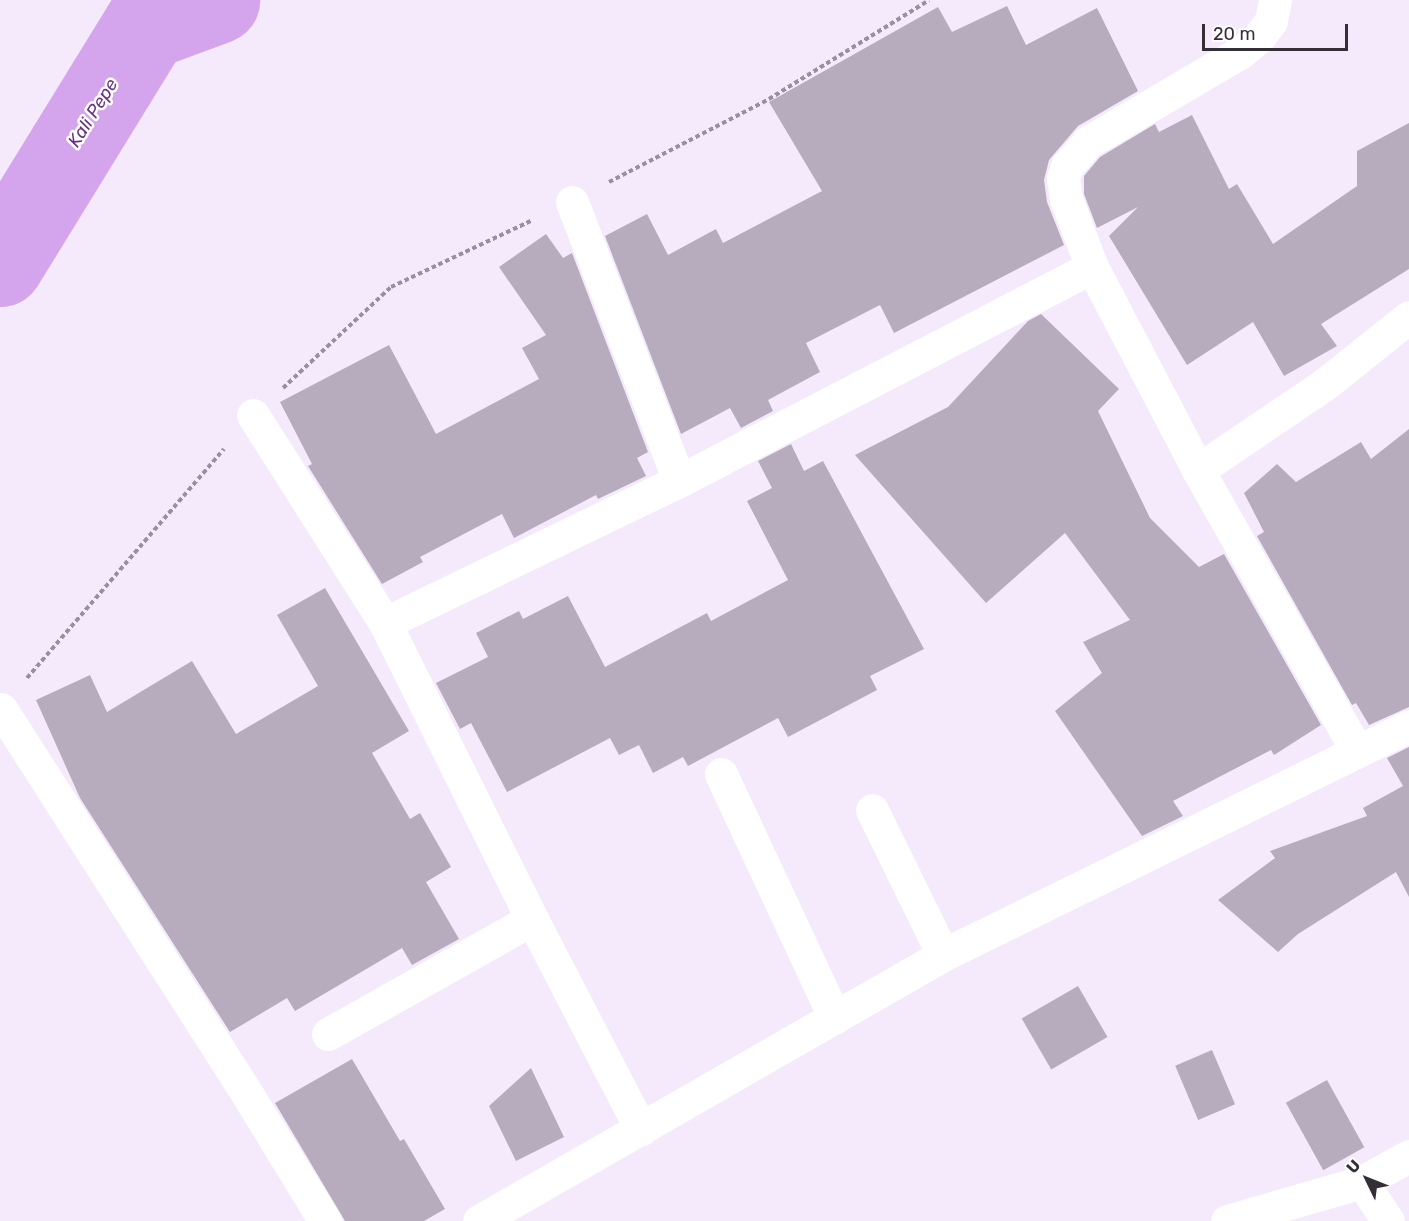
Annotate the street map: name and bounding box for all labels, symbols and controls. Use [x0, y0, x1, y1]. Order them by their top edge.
scale bar [1205, 12, 1350, 50]
text: 20 m [1213, 23, 1255, 45]
water label: Kali Pepe [63, 75, 123, 151]
north arrow [1337, 1149, 1397, 1209]
text: U [1343, 1156, 1364, 1177]

